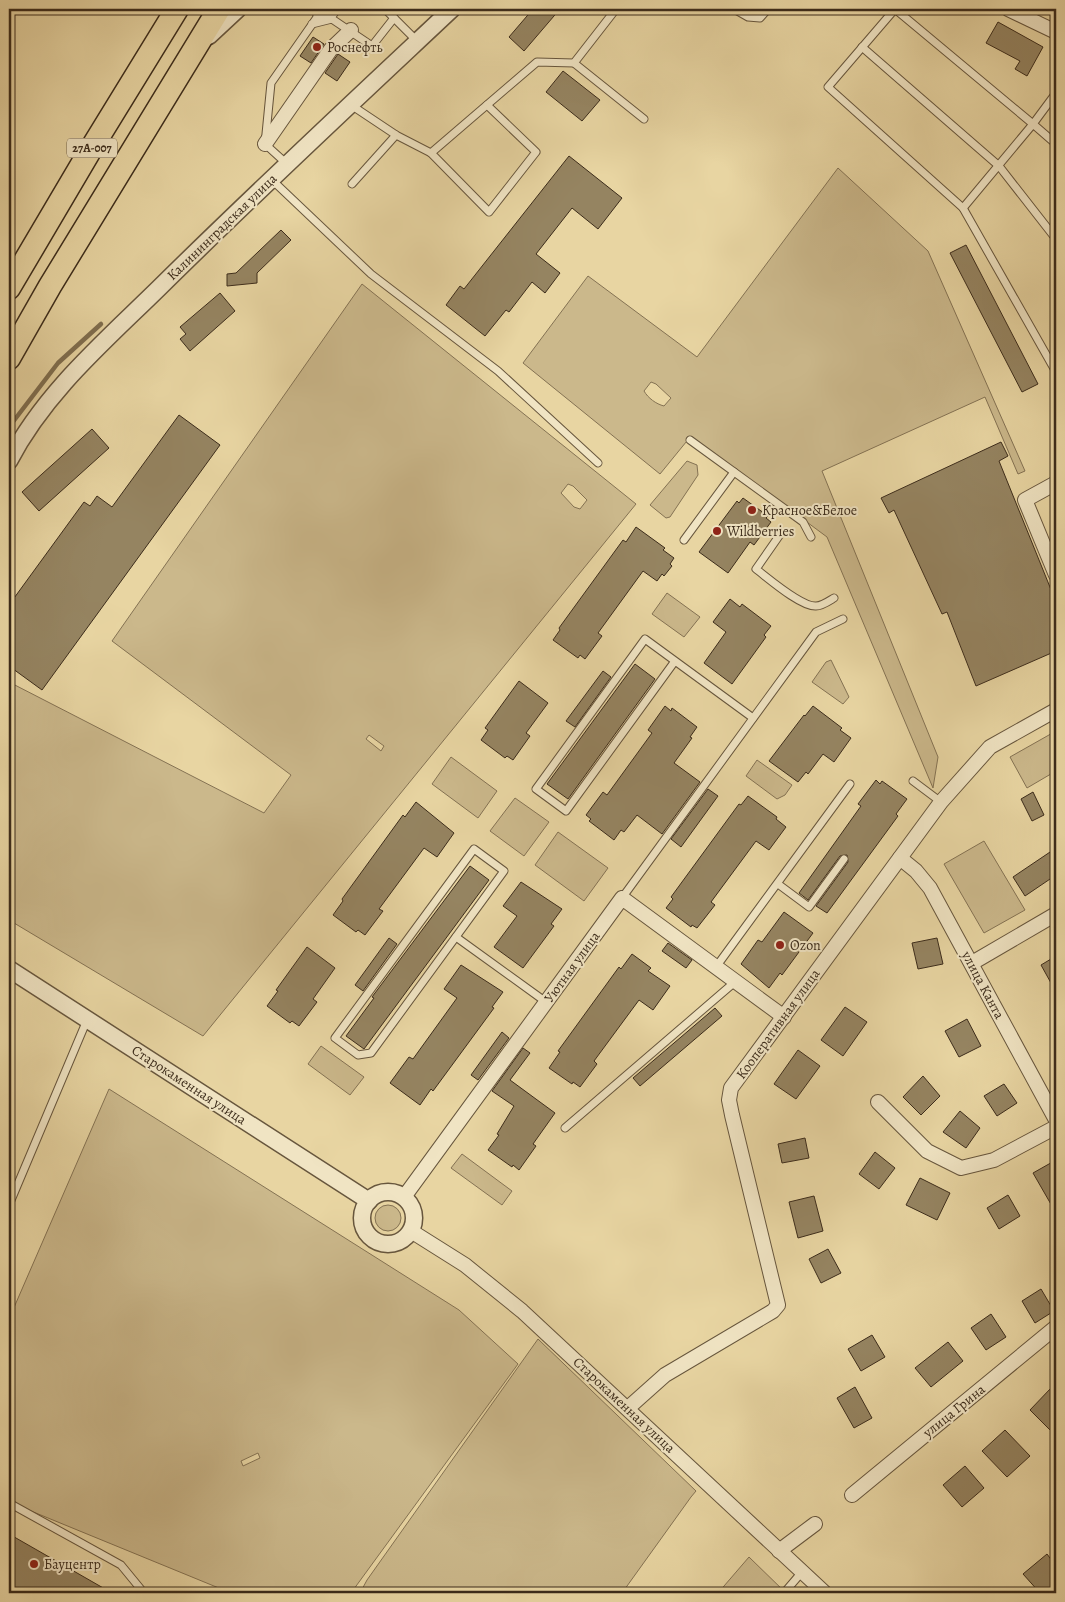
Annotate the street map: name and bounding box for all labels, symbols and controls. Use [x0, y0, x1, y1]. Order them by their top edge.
place label: Роснефть [327, 38, 383, 57]
marker: Роснефть [311, 41, 323, 53]
road number: 27А-007 [67, 138, 117, 158]
street label: Калининградская улица [163, 169, 282, 285]
place label: Красное&Белое [762, 501, 857, 520]
marker: Красное&Белое [746, 504, 758, 516]
place label: Wildberries [726, 522, 794, 541]
marker: Wildberries [711, 525, 723, 537]
street label: Уютная улица [540, 927, 605, 1007]
place label: Ozon [790, 936, 821, 955]
marker: Ozon [774, 939, 786, 951]
street label: улица Канта [957, 947, 1009, 1023]
street label: Кооперативная улица [732, 965, 825, 1083]
street label: Старокаменная улица [128, 1041, 250, 1130]
street label: Старокаменная улица [569, 1353, 680, 1458]
street label: улица Грина [918, 1380, 990, 1443]
place label: Бауцентр [44, 1555, 101, 1574]
marker: Бауцентр [28, 1558, 40, 1570]

